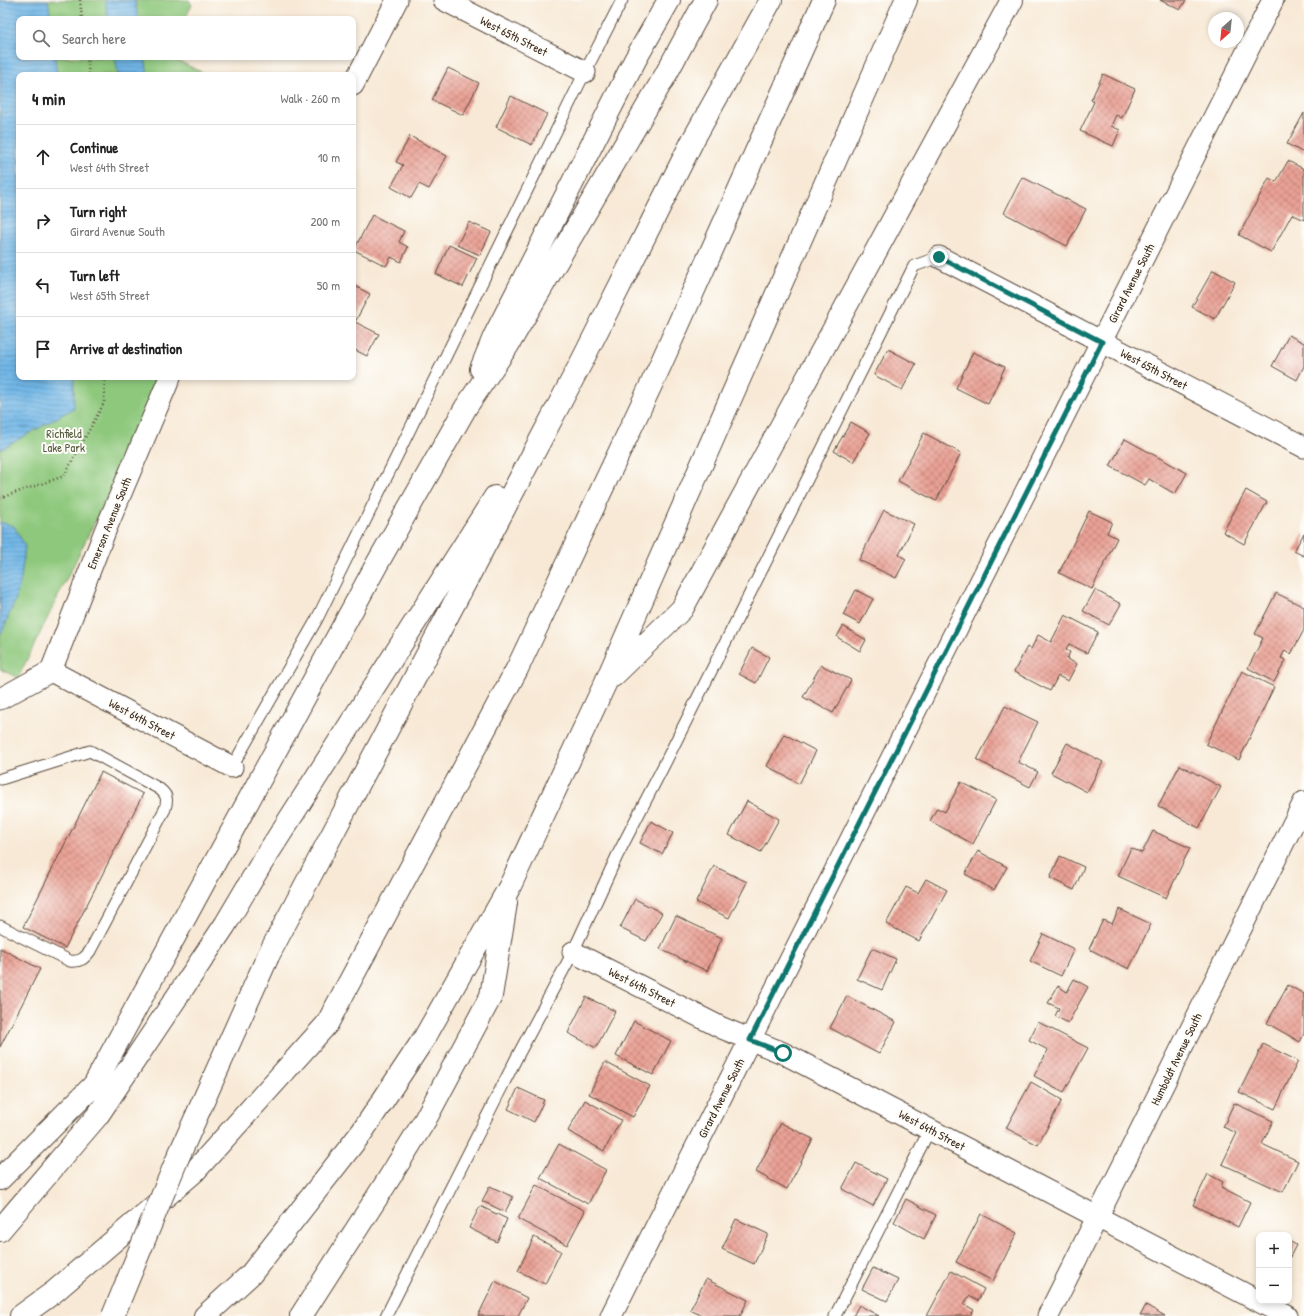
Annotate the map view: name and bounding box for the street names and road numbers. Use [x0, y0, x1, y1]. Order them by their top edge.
street label: West 65th Street [477, 12, 551, 61]
street label: Girard Avenue South [1104, 240, 1158, 326]
street label: West 65th Street [1118, 344, 1191, 394]
street label: Emerson Avenue South [83, 474, 135, 572]
street label: West 64th Street [106, 694, 179, 744]
street label: West 64th Street [606, 963, 679, 1011]
street label: Humboldt Avenue South [1146, 1010, 1206, 1108]
street label: Girard Avenue South [694, 1055, 748, 1141]
street label: West 64th Street [896, 1105, 969, 1155]

